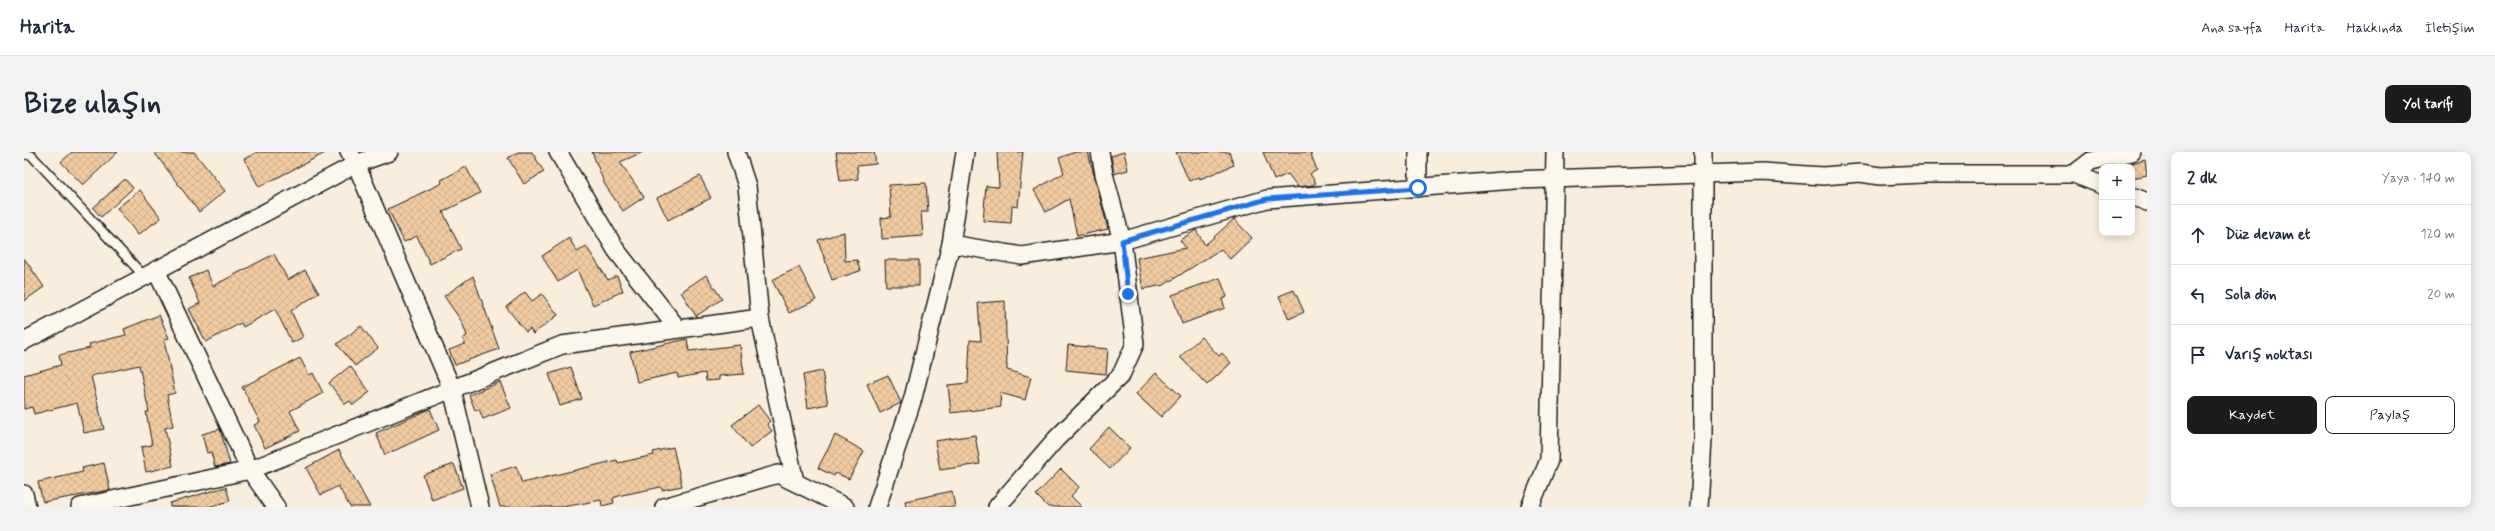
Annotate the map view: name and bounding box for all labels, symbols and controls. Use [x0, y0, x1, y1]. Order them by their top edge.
text: Harita [20, 15, 74, 40]
text: Ana sayfa [2201, 19, 2262, 37]
text: Harita [2284, 19, 2325, 37]
text: Hakkında [2347, 19, 2403, 37]
text: İletişim [2425, 19, 2475, 37]
button: Yol tarifi [2385, 85, 2471, 123]
text: Bize ulaşın [24, 86, 161, 123]
map controls [2099, 164, 2135, 236]
button: + [2099, 164, 2135, 200]
text: 2 dk [2187, 167, 2217, 189]
text: Yaya · 140 m [2382, 170, 2455, 187]
route start [1409, 179, 1427, 197]
button: − [2099, 200, 2135, 236]
icon: ahead [2187, 224, 2209, 246]
text: Düz devam et [2225, 225, 2310, 245]
text: 120 m [2421, 226, 2455, 243]
icon: left [2187, 284, 2209, 306]
route end [1119, 285, 1137, 303]
text: Sola dön [2225, 285, 2277, 305]
text: 20 m [2427, 286, 2455, 303]
icon: arrive [2187, 344, 2209, 366]
text: Varış noktası [2225, 345, 2313, 365]
button: Kaydet [2187, 396, 2317, 434]
button: Paylaş [2325, 396, 2455, 434]

